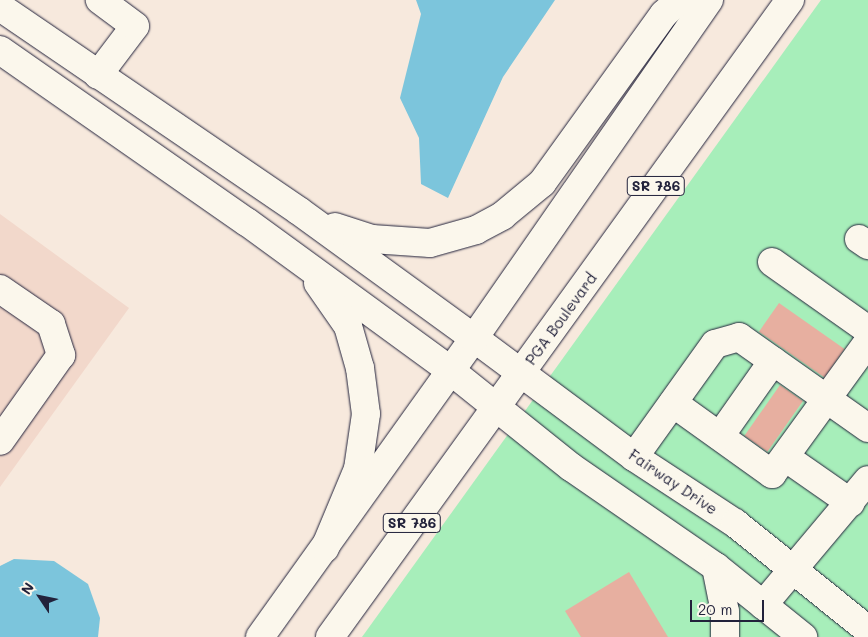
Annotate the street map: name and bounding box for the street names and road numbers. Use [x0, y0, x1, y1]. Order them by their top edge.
road number: SR 786 [626, 175, 686, 198]
street label: PGA Boulevard [522, 270, 600, 368]
street label: Fairway Drive [625, 446, 721, 518]
road number: SR 786 [382, 512, 442, 534]

